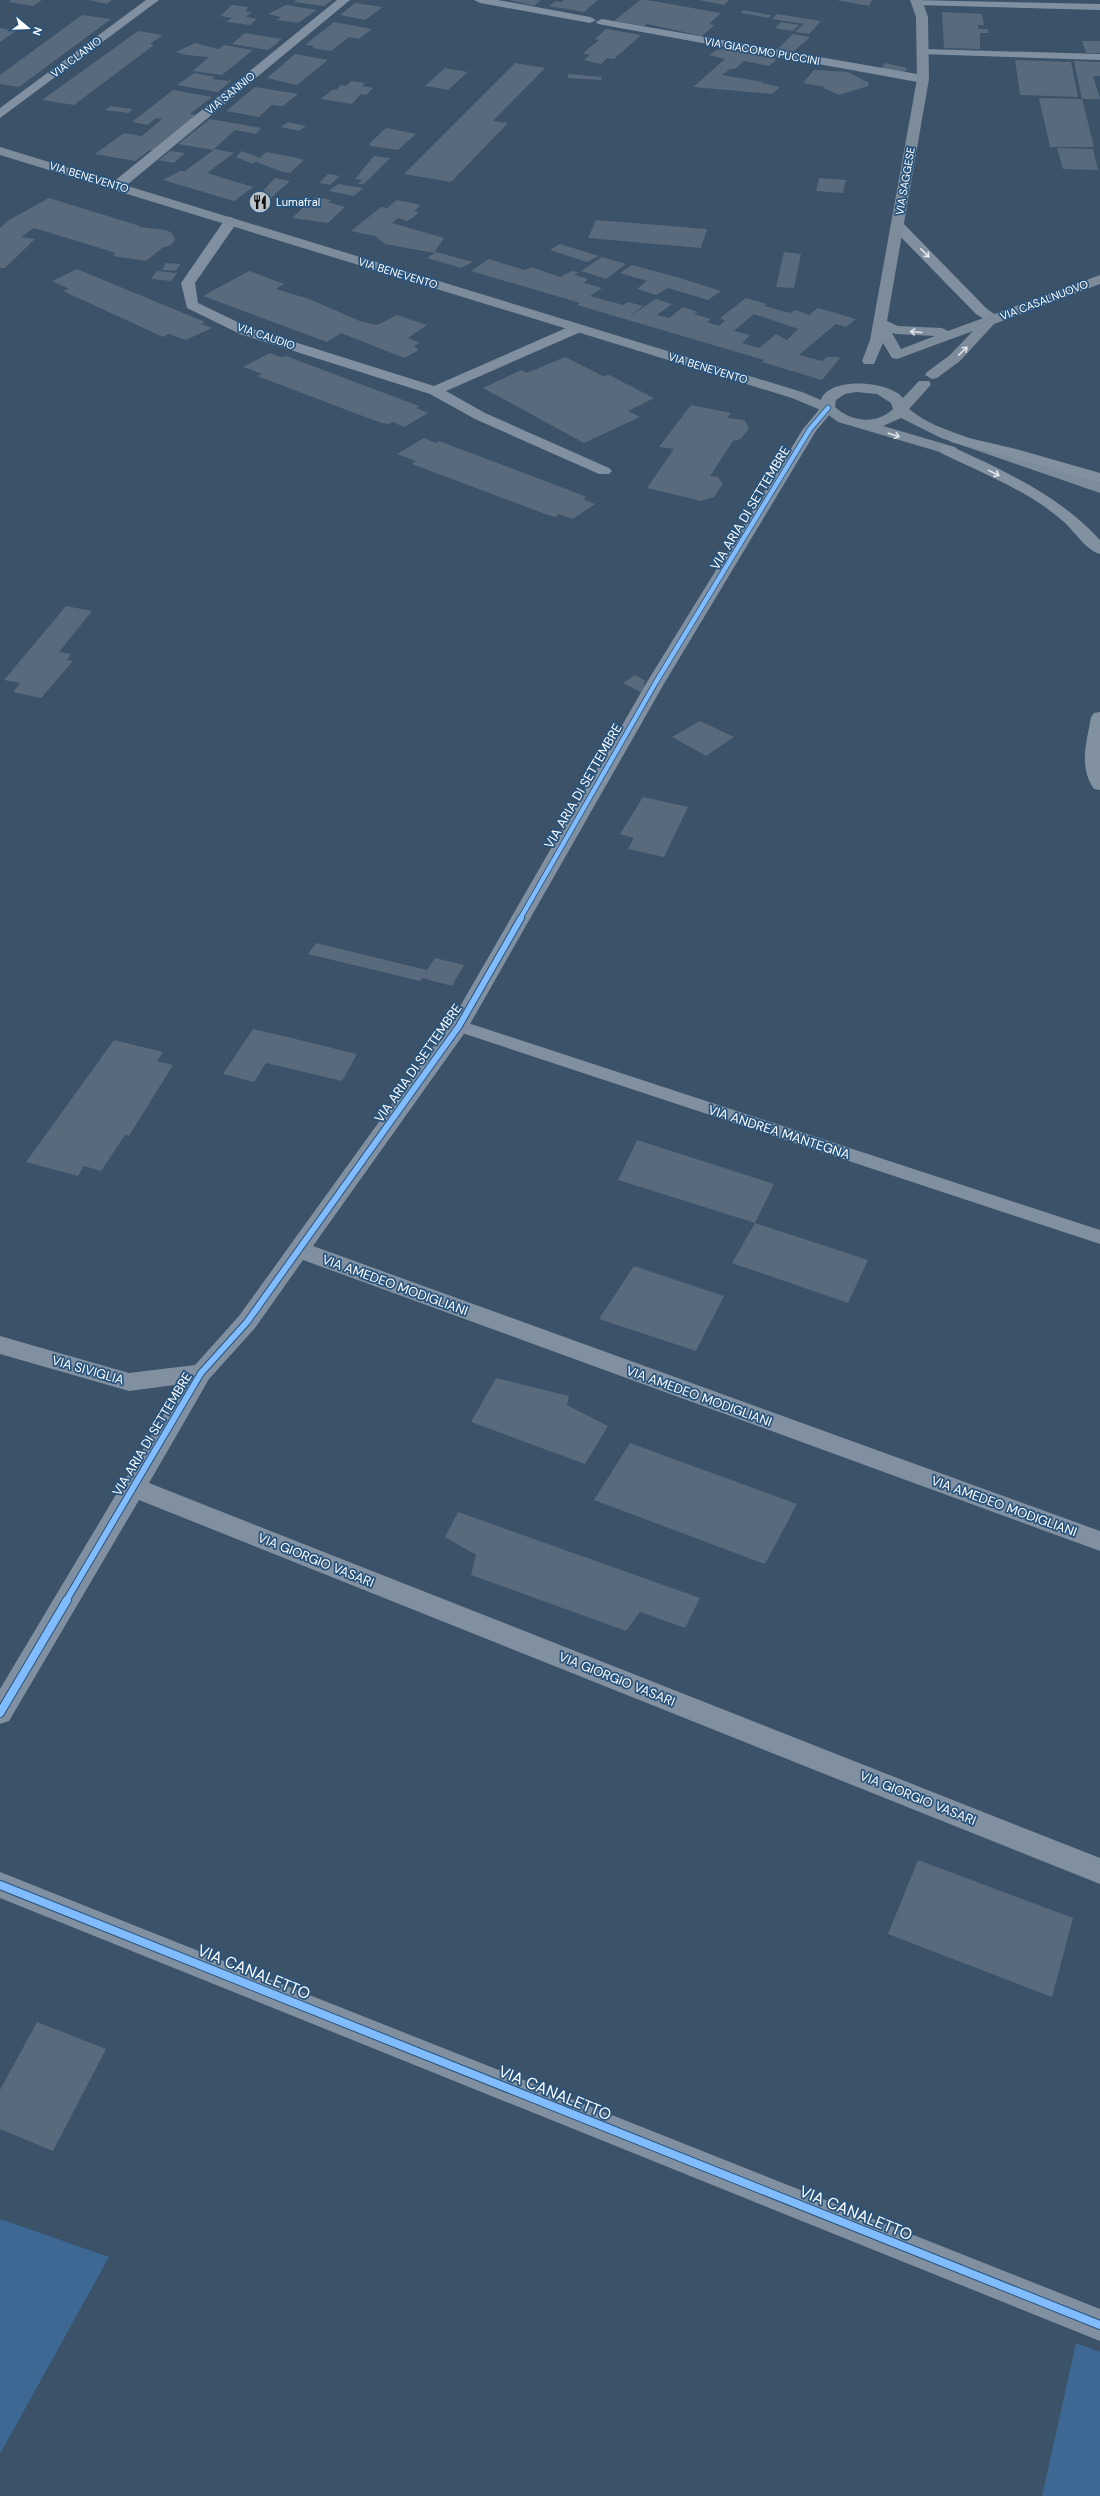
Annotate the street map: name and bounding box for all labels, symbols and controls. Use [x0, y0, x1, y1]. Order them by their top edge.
north arrow [8, 8, 48, 48]
text: N [30, 25, 45, 37]
street label: VIA CLANIO [48, 33, 104, 81]
street label: VIA GIACOMO PUCCINI [703, 34, 821, 68]
street label: VIA SANNIO [202, 69, 258, 117]
street label: VIA SAGGESE [892, 146, 918, 216]
street label: VIA BENEVENTO [48, 158, 130, 196]
restaurant icon: Lumafral [247, 189, 273, 215]
place label: Lumafral [276, 195, 320, 209]
one-way arrow [920, 248, 929, 258]
street label: VIA BENEVENTO [357, 254, 439, 292]
street label: VIA CASALNUOVO [998, 277, 1090, 323]
street label: VIA CAUDIO [235, 319, 297, 353]
one-way arrow [910, 328, 923, 336]
one-way arrow [958, 347, 968, 356]
street label: VIA BENEVENTO [667, 349, 749, 387]
one-way arrow [888, 432, 901, 439]
street label: VIA ARIA DI SETTEMBRE [706, 443, 794, 573]
one-way arrow [988, 470, 1000, 477]
street label: VIA ARIA DI SETTEMBRE [540, 721, 626, 851]
street label: VIA ARIA DI SETTEMBRE [370, 1000, 466, 1126]
street label: VIA ANDREA MANTEGNA [706, 1101, 852, 1163]
street label: VIA AMEDEO MODIGLIANI [320, 1251, 470, 1319]
street label: VIA SIVIGLIA [50, 1352, 127, 1389]
street label: VIA AMEDEO MODIGLIANI [624, 1362, 774, 1430]
street label: VIA ARIA DI SETTEMBRE [108, 1369, 196, 1499]
street label: VIA AMEDEO MODIGLIANI [929, 1472, 1079, 1540]
street label: VIA GIORGIO VASARI [255, 1529, 377, 1591]
street label: VIA GIORGIO VASARI [556, 1648, 678, 1710]
street label: VIA GIORGIO VASARI [857, 1767, 979, 1829]
street label: VIA CANALETTO [194, 1940, 314, 2004]
street label: VIA CANALETTO [495, 2061, 615, 2125]
street label: VIA CANALETTO [796, 2181, 916, 2245]

